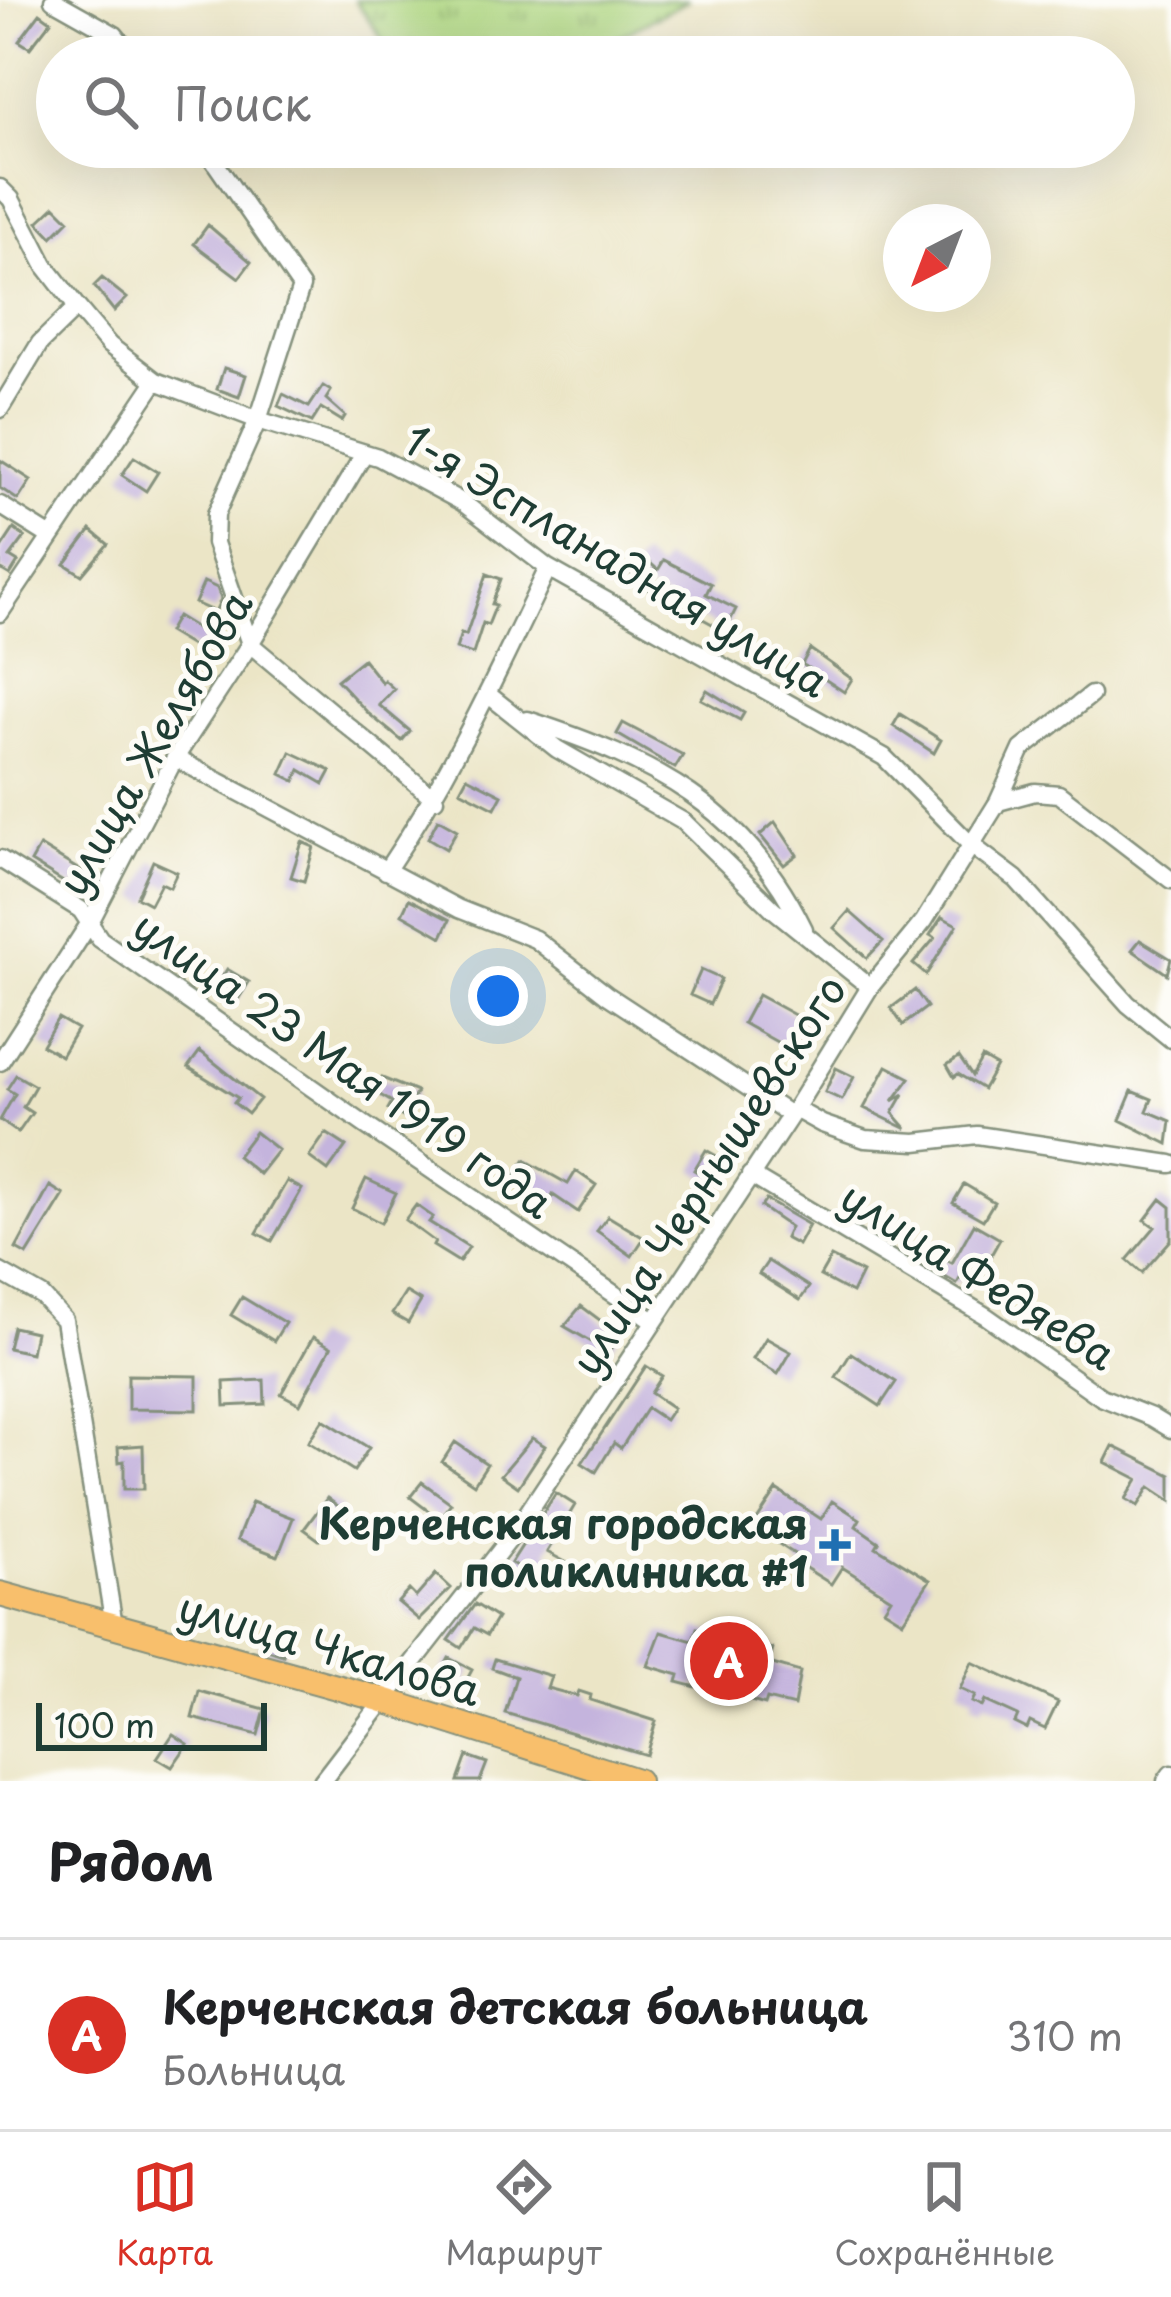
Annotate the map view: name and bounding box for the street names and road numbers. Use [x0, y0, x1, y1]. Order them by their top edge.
street label: 1-я Эспланадная улица [393, 407, 842, 711]
street label: улица Желябова [40, 578, 266, 906]
street label: улица 23 Мая 1919 года [121, 894, 567, 1232]
street label: улица Чернышевского [554, 961, 860, 1387]
street label: улица Федяева [829, 1164, 1129, 1384]
street label: улица Чкалова [172, 1574, 488, 1720]

